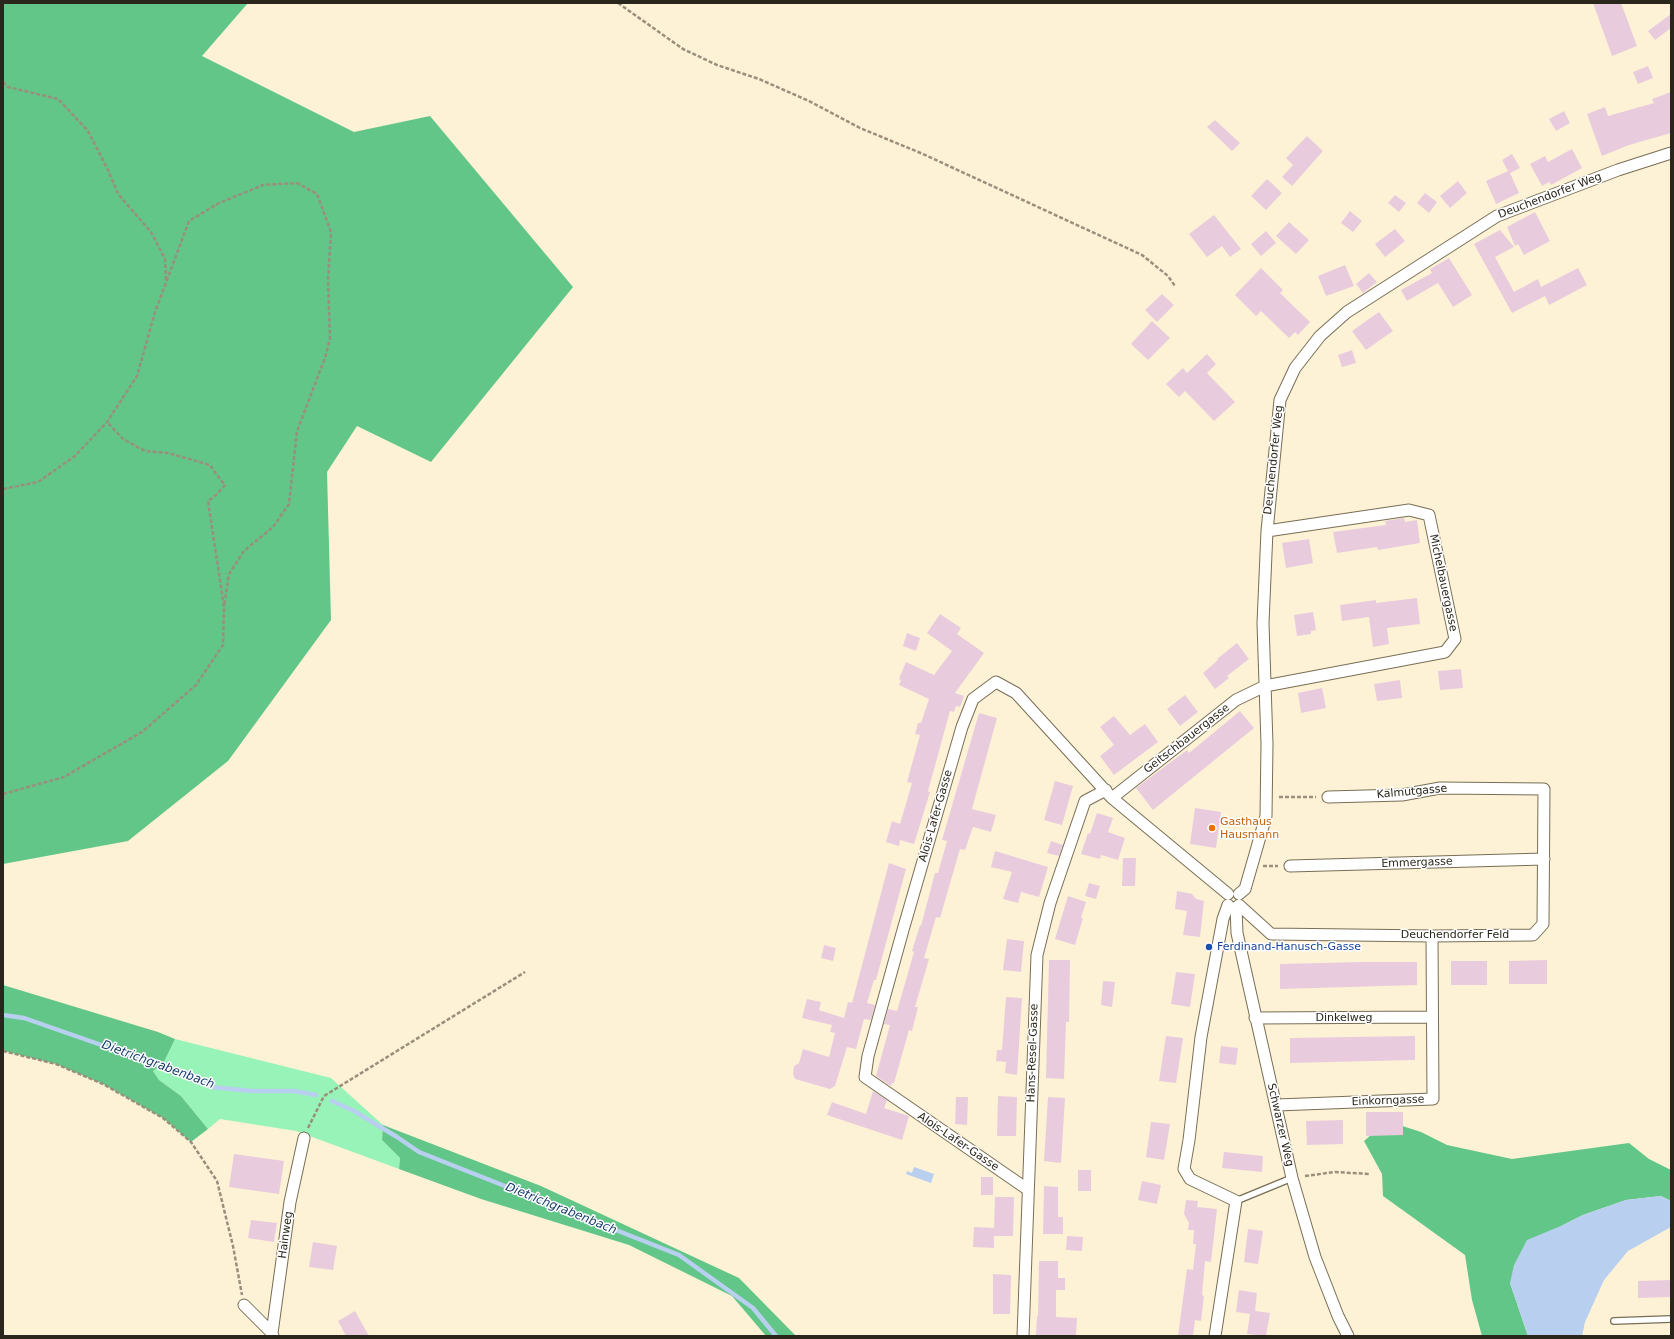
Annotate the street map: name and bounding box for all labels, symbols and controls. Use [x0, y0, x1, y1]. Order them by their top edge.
street label: Deuchendorfer Weg [1496, 170, 1604, 222]
street label: Deuchendorfer Weg [1262, 405, 1286, 515]
street label: Michelbauergasse [1426, 533, 1460, 633]
street label: Geitschbauergasse [1142, 701, 1232, 777]
street label: Alois-Lafer-Gasse [917, 768, 955, 864]
street label: Kalmutgasse [1376, 782, 1448, 802]
place label: Gasthaus Hausmann [1220, 815, 1279, 841]
marker: Gasthaus Hausmann [1207, 823, 1217, 833]
street label: Emmergasse [1381, 855, 1453, 871]
street label: Deuchendorfer Feld [1401, 928, 1509, 942]
place label: Ferdinand-Hanusch-Gasse [1217, 940, 1361, 954]
marker: Ferdinand-Hanusch-Gasse [1204, 942, 1214, 952]
street label: Hans-Resel-Gasse [1025, 1003, 1041, 1103]
street label: Dinkelweg [1315, 1011, 1373, 1025]
water label: Dietrichgrabenbach [100, 1038, 216, 1092]
street label: Schwarzer Weg [1264, 1082, 1296, 1168]
street label: Einkorngasse [1351, 1093, 1425, 1109]
street label: Alois-Lafer-Gasse [915, 1110, 1001, 1174]
water label: Dietrichgrabenbach [503, 1180, 619, 1238]
street label: Hainweg [276, 1210, 296, 1260]

